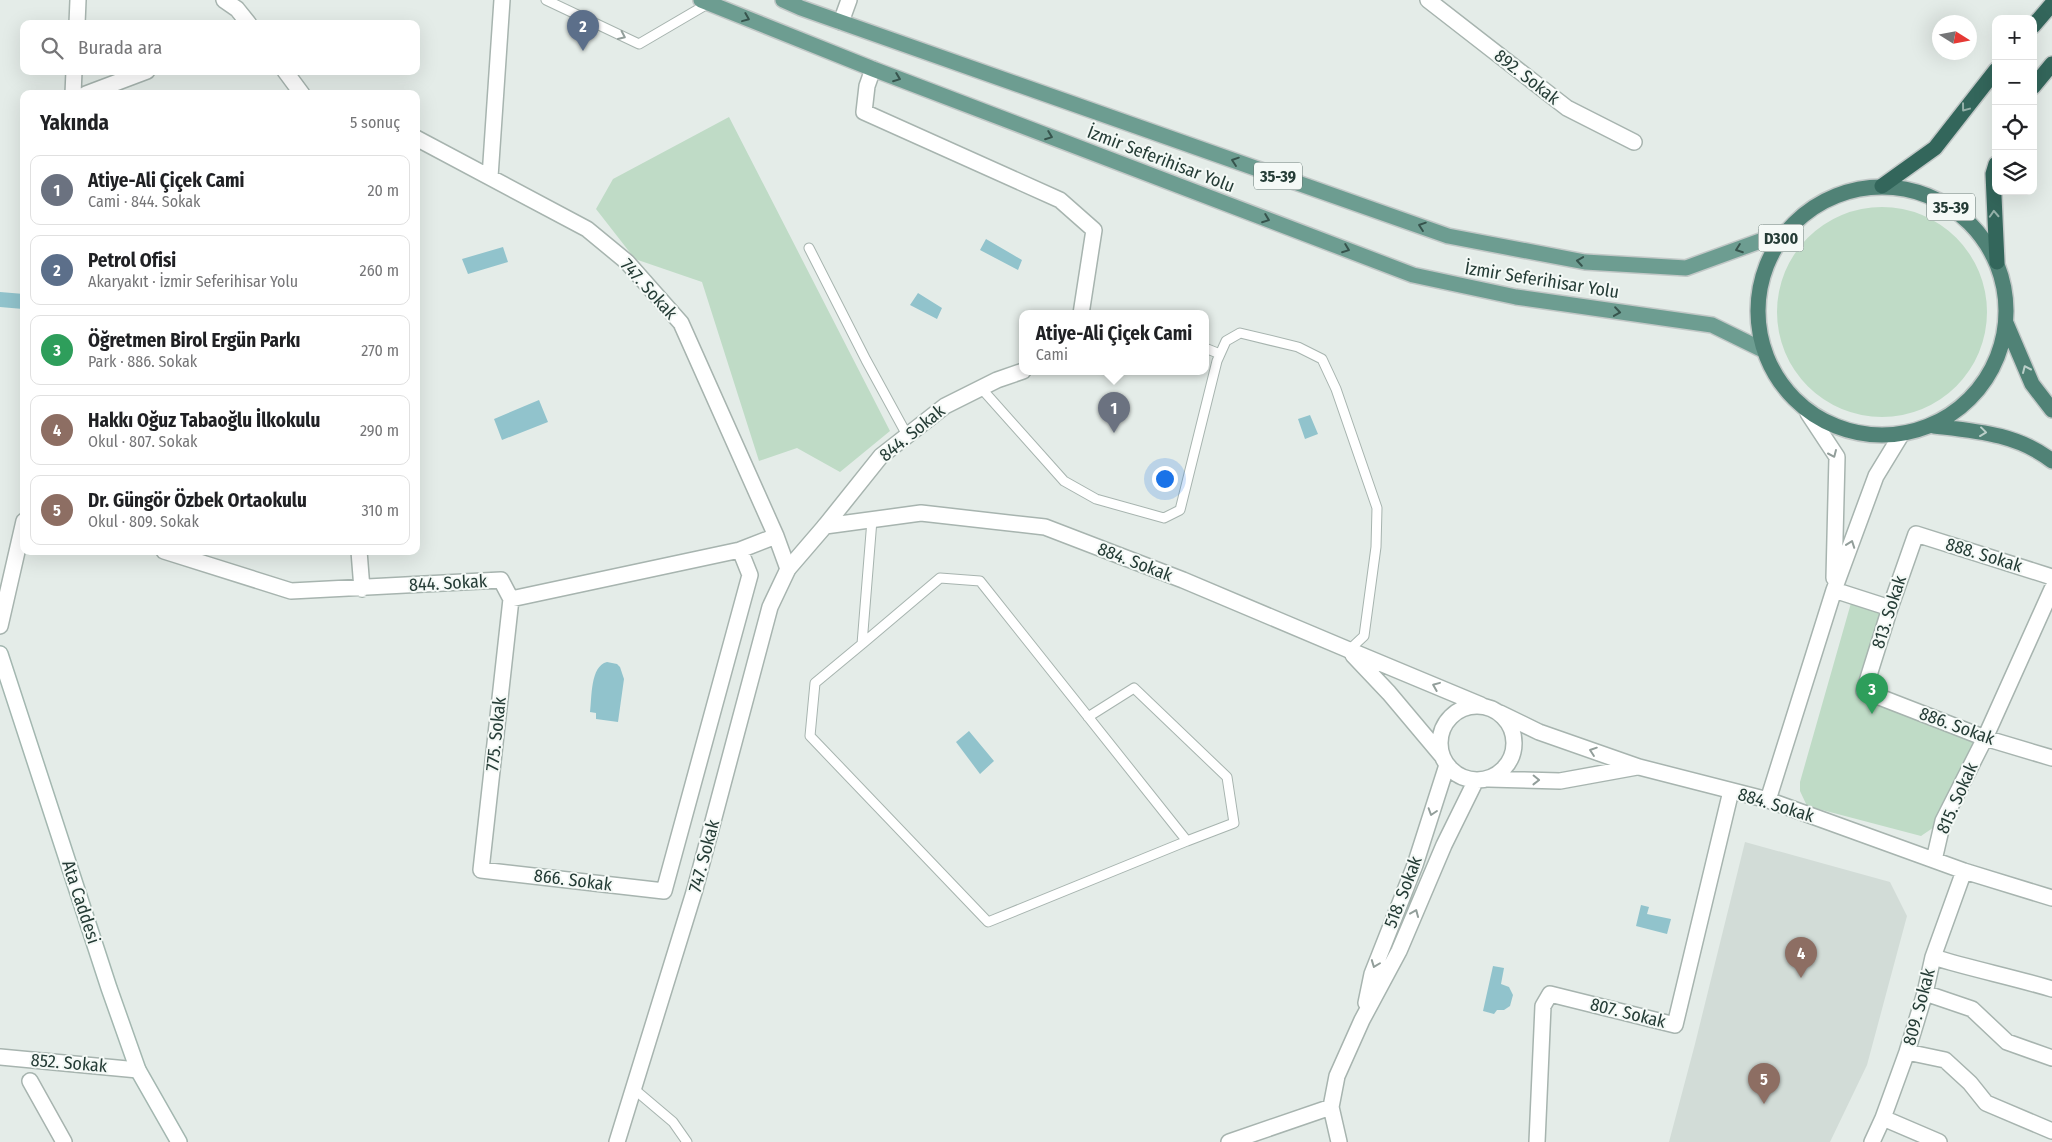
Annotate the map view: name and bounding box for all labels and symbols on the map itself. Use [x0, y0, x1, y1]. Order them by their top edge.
pin: 2 [567, 10, 599, 51]
one-way arrow [741, 12, 750, 22]
north arrow [1932, 15, 1977, 60]
one-way arrow [617, 30, 626, 40]
street label: 892. Sokak [1490, 45, 1565, 110]
one-way arrow [892, 72, 901, 82]
one-way arrow [1962, 102, 1971, 112]
street label: İzmir Seferihisar Yolu [1084, 121, 1238, 197]
one-way arrow [1044, 130, 1053, 140]
one-way arrow [1231, 156, 1240, 166]
road number: 35-39 [1254, 162, 1302, 190]
road number: 35-39 [1927, 193, 1975, 220]
one-way arrow [1989, 210, 2000, 218]
one-way arrow [1261, 213, 1270, 223]
one-way arrow [1418, 222, 1426, 232]
road number: D300 [1758, 224, 1804, 252]
one-way arrow [1735, 243, 1744, 253]
one-way arrow [1341, 244, 1349, 254]
street label: 747. Sokak [616, 254, 682, 324]
one-way arrow [1576, 256, 1584, 266]
street label: İzmir Seferihisar Yolu [1463, 257, 1621, 303]
one-way arrow [1612, 306, 1621, 316]
one-way arrow [2021, 365, 2032, 374]
pin: 1 [1098, 392, 1130, 433]
street label: 844. Sokak [875, 399, 950, 466]
one-way arrow [1979, 426, 1987, 437]
one-way arrow [1827, 449, 1837, 458]
your location [1152, 466, 1178, 492]
street label: 888. Sokak [1943, 533, 2025, 577]
street label: 884. Sokak [1094, 538, 1176, 587]
one-way arrow [1845, 540, 1855, 549]
street label: 844. Sokak [408, 570, 488, 596]
street label: 813. Sokak [1867, 572, 1911, 651]
pin: 3 [1856, 673, 1888, 714]
one-way arrow [1433, 682, 1441, 692]
street label: 775. Sokak [481, 695, 511, 772]
street label: 886. Sokak [1916, 702, 1998, 750]
one-way arrow [1589, 747, 1598, 757]
street label: 815. Sokak [1932, 758, 1983, 837]
one-way arrow [1532, 775, 1540, 785]
street label: 884. Sokak [1735, 783, 1817, 827]
one-way arrow [1428, 807, 1438, 816]
street label: 747. Sokak [684, 817, 724, 895]
street label: 518. Sokak [1379, 852, 1427, 931]
street label: Ata Caddesi [57, 857, 105, 947]
street label: 866. Sokak [533, 864, 614, 896]
one-way arrow [1408, 909, 1419, 918]
pin: 4 [1785, 937, 1817, 978]
one-way arrow [1371, 959, 1381, 968]
street label: 809. Sokak [1898, 966, 1940, 1048]
street label: 807. Sokak [1588, 993, 1669, 1033]
street label: 852. Sokak [30, 1049, 109, 1077]
pin: 5 [1748, 1063, 1780, 1104]

